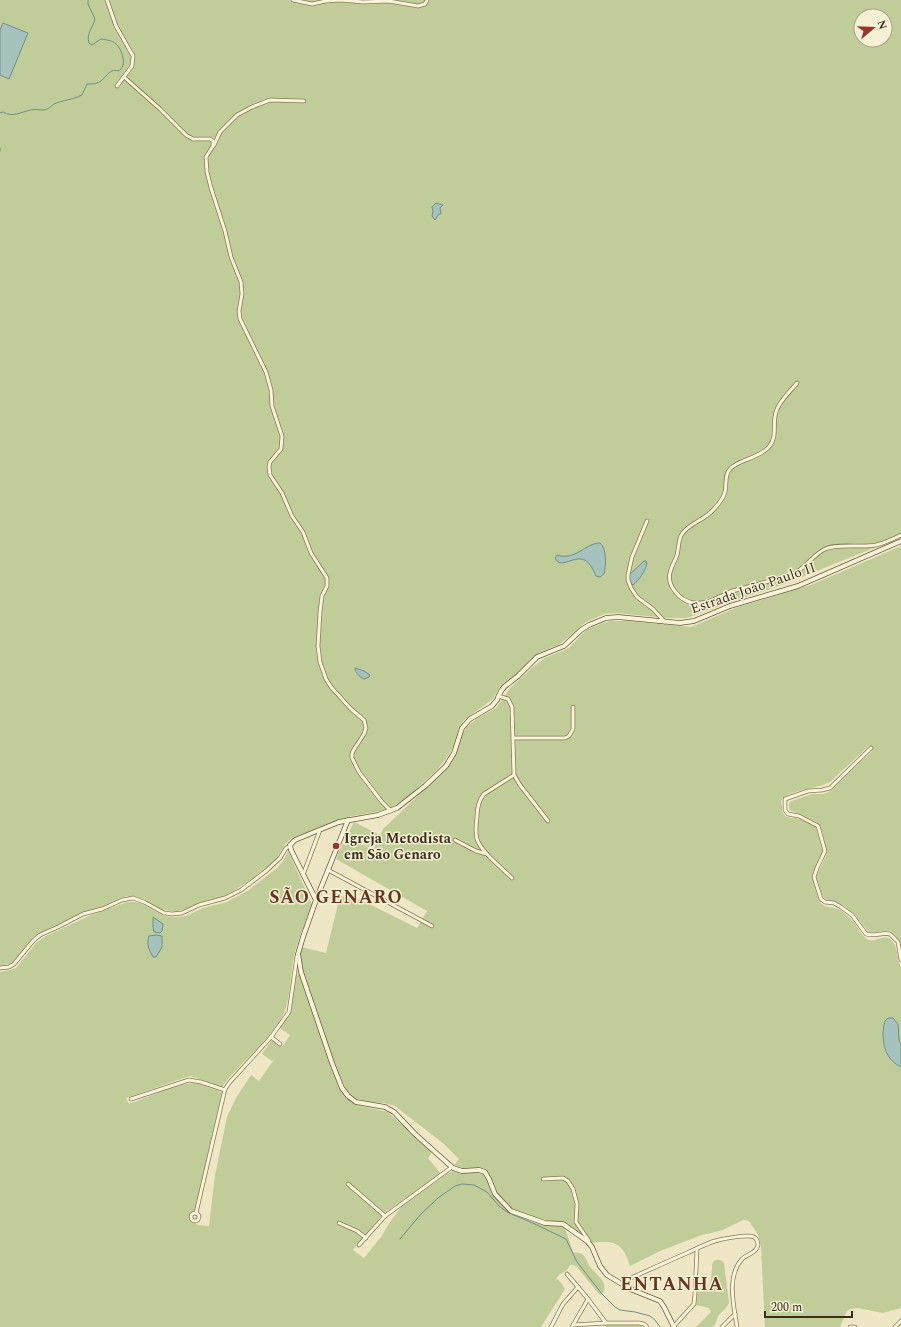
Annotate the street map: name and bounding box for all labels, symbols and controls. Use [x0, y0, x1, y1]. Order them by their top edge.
north arrow [853, 8, 893, 48]
text: N [872, 18, 891, 32]
street label: Estrada João Paulo II [688, 557, 818, 619]
place label: Igreja Metodista em São Genaro [344, 828, 452, 865]
marker: Igreja Metodista em São Genaro [331, 841, 341, 851]
district label: SÃO GENARO [269, 884, 403, 911]
district label: ENTANHA [620, 1271, 724, 1298]
scale bar [765, 1293, 852, 1319]
text: 200 m [771, 1298, 802, 1317]

